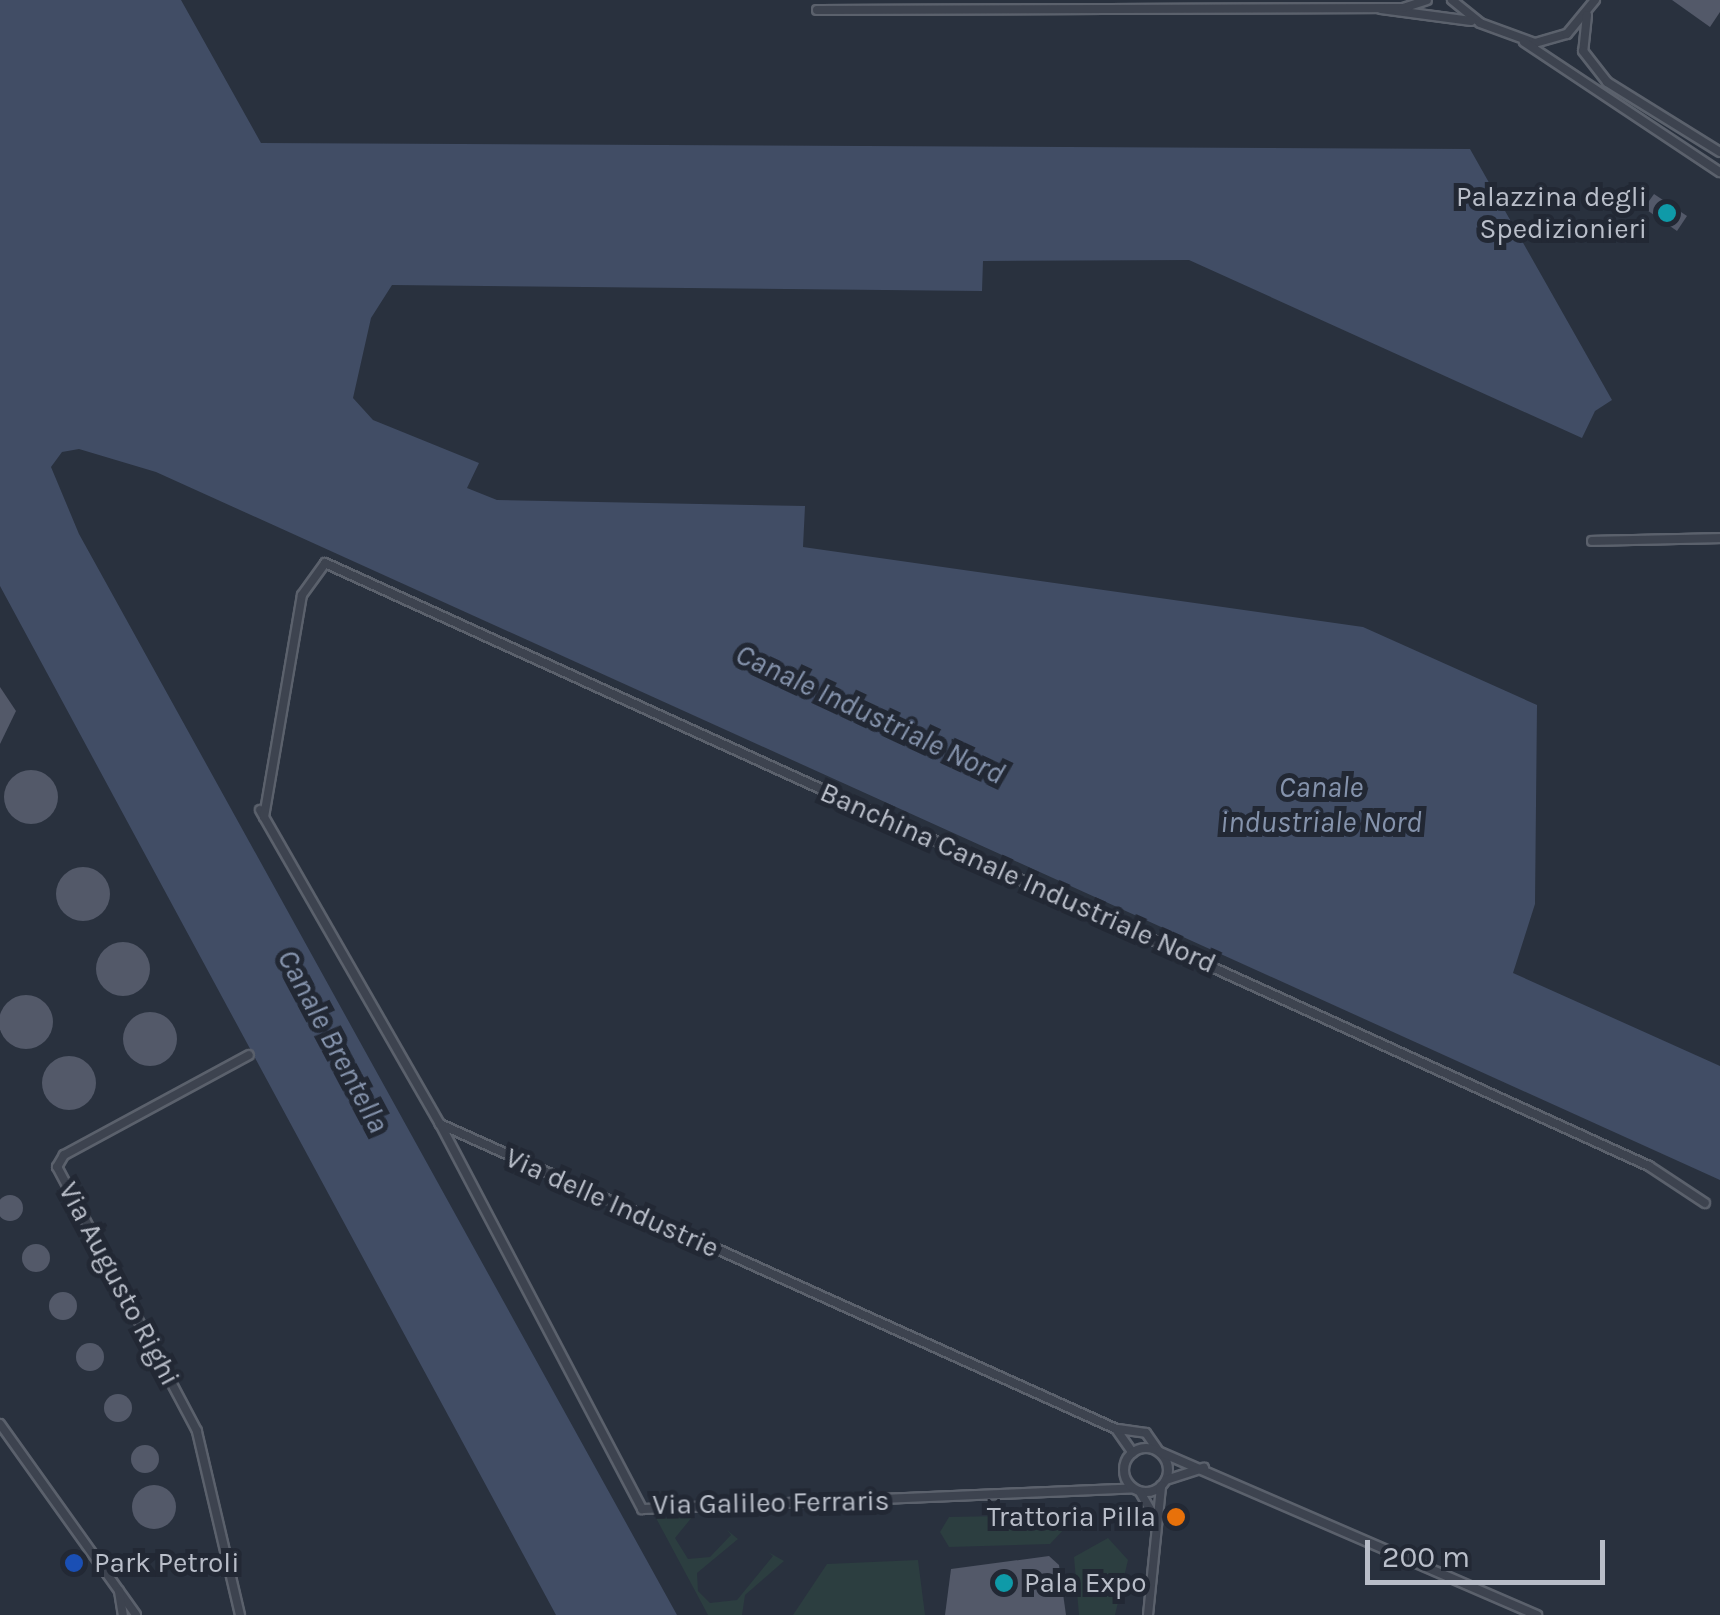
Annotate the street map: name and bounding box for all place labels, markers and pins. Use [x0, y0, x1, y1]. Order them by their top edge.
place label: Palazzina degli Spedizionieri [1456, 180, 1647, 246]
marker: Palazzina degli Spedizionieri [1656, 202, 1678, 224]
place label: Trattoria Pilla [987, 1500, 1156, 1534]
marker: Trattoria Pilla [1165, 1506, 1187, 1528]
place label: Park Petroli [94, 1546, 239, 1580]
marker: Park Petroli [63, 1552, 85, 1574]
place label: Pala Expo [1024, 1566, 1147, 1600]
marker: Pala Expo [993, 1572, 1015, 1594]

